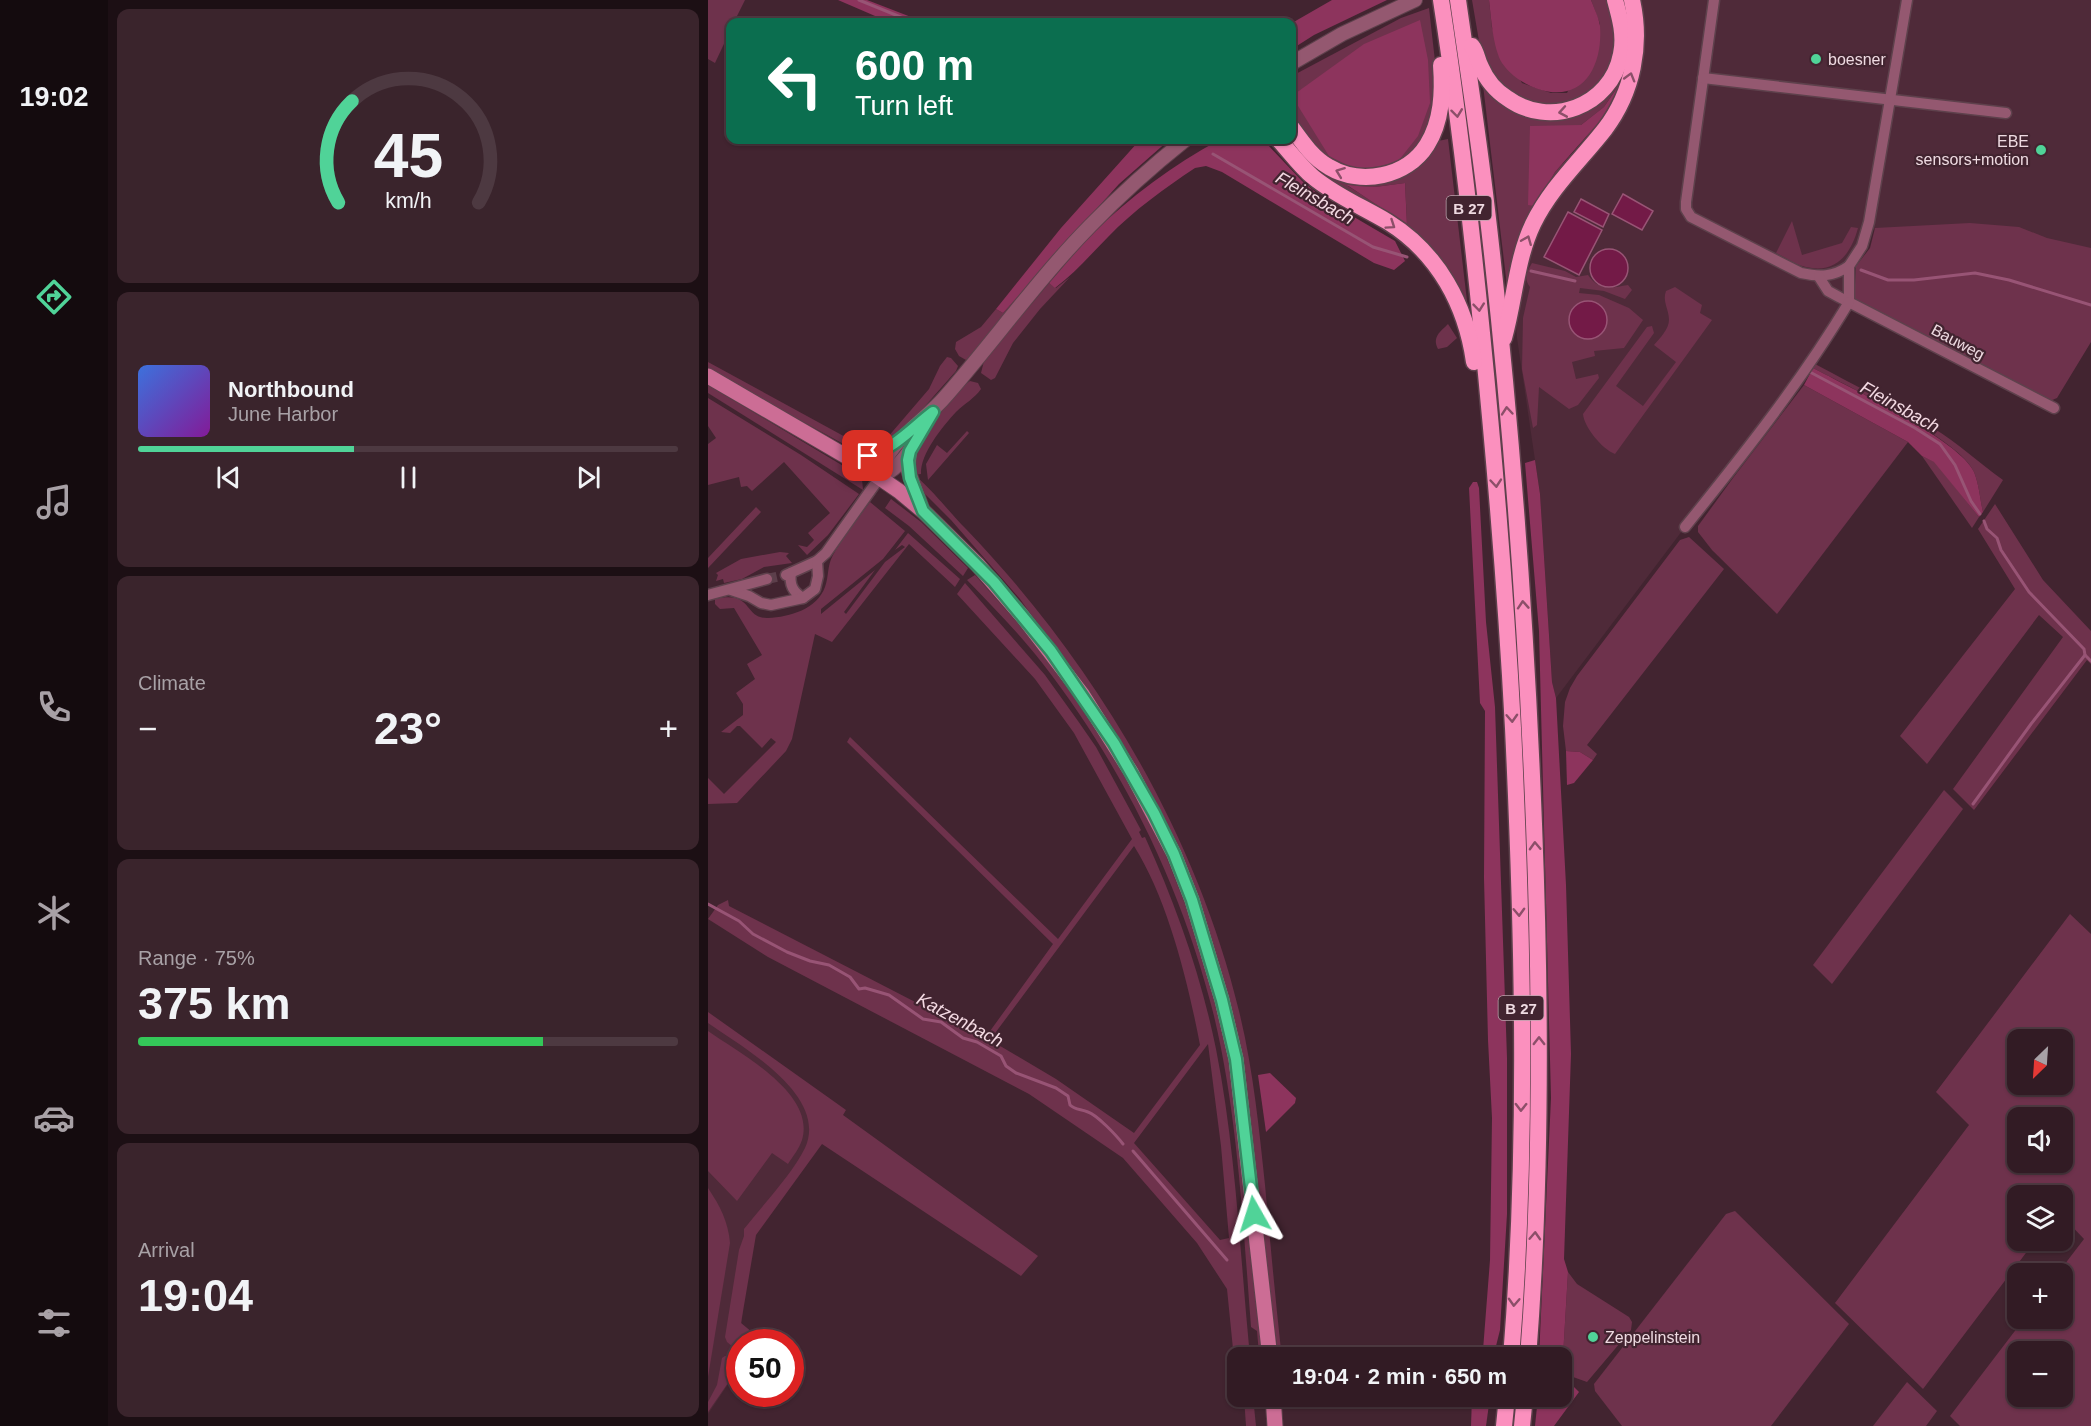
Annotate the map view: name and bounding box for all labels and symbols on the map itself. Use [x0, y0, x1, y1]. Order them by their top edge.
place label: boesner [1828, 51, 1886, 68]
marker: boesner [1809, 52, 1823, 66]
one-way arrow [1623, 72, 1636, 82]
one-way arrow [1558, 105, 1567, 117]
one-way arrow [1450, 109, 1462, 118]
place label: EBE sensors+motion [1916, 133, 2029, 168]
marker: EBE sensors+motion [2034, 143, 2048, 157]
one-way arrow [1336, 166, 1346, 179]
water label: Fleinsbach [1272, 168, 1358, 228]
road number: B 27 [1446, 196, 1491, 220]
one-way arrow [1385, 218, 1396, 229]
one-way arrow [1519, 235, 1532, 246]
one-way arrow [1472, 302, 1485, 311]
street label: Bauweg [1928, 321, 1988, 363]
water label: Fleinsbach [1857, 377, 1943, 437]
one-way arrow [1501, 406, 1514, 415]
pin [842, 430, 893, 481]
one-way arrow [1489, 478, 1502, 487]
one-way arrow [1517, 601, 1530, 610]
one-way arrow [1505, 713, 1518, 722]
one-way arrow [1529, 842, 1541, 851]
one-way arrow [1513, 908, 1526, 917]
water label: Katzenbach [913, 989, 1007, 1051]
road number: B 27 [1498, 996, 1544, 1020]
north arrow [2007, 1029, 2073, 1095]
one-way arrow [1533, 1037, 1545, 1046]
one-way arrow [1515, 1103, 1527, 1112]
position arrow [1222, 1182, 1286, 1246]
one-way arrow [1529, 1232, 1542, 1241]
one-way arrow [1508, 1298, 1521, 1307]
speed limit sign: 50 [726, 1329, 804, 1407]
place label: Zeppelinstein [1605, 1329, 1700, 1346]
marker: Zeppelinstein [1586, 1330, 1600, 1344]

